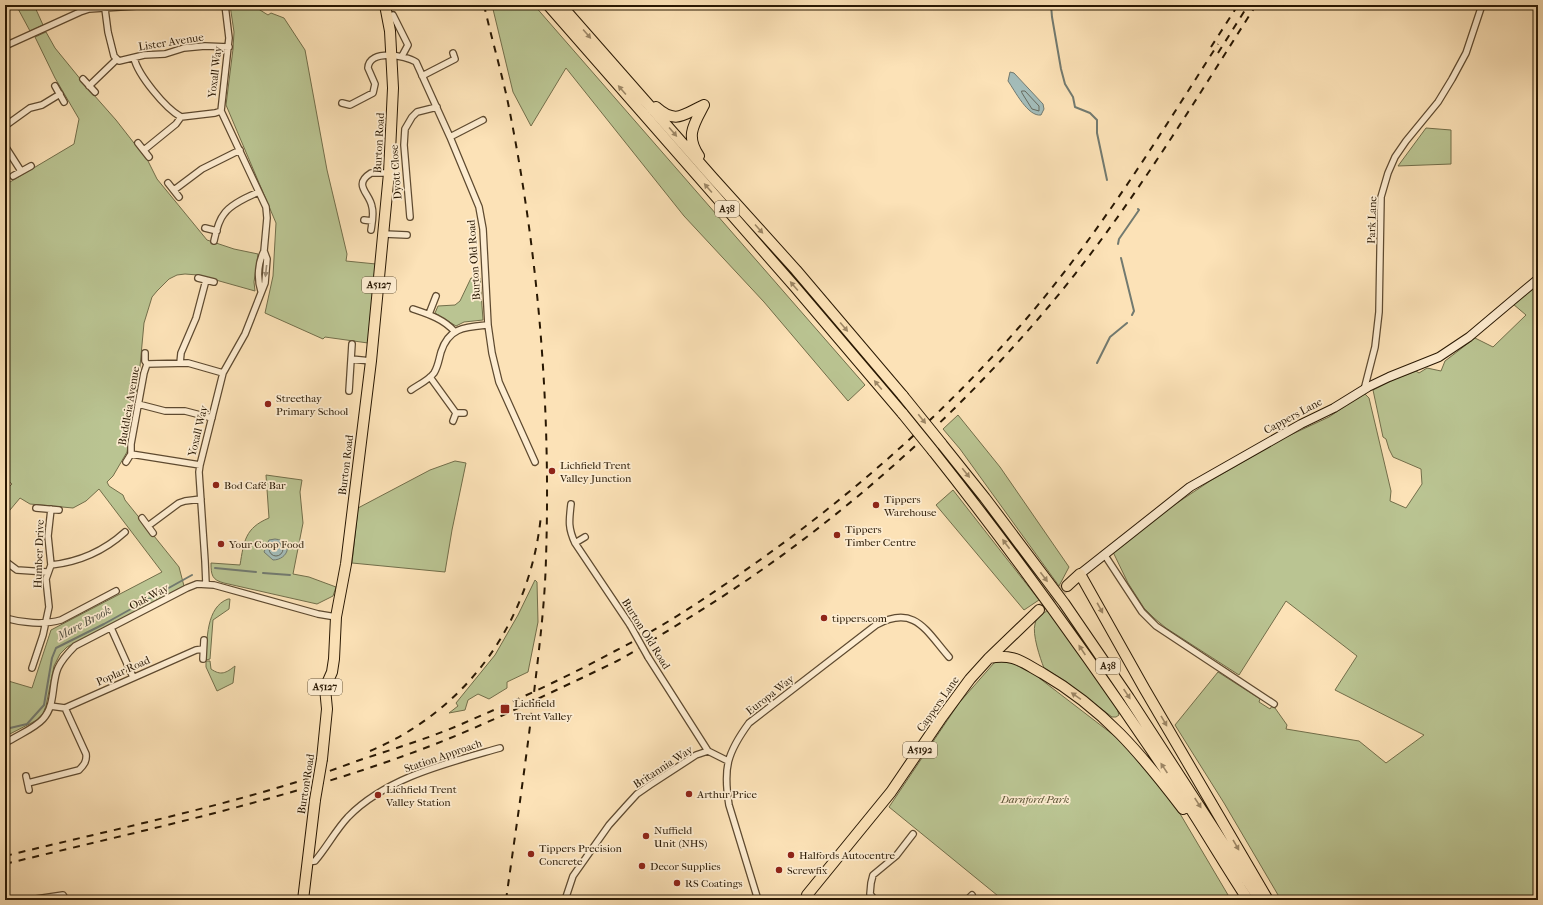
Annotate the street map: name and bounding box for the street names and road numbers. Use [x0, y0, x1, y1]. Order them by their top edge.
street label: Lister Avenue [137, 30, 205, 54]
street label: Yoxall Way [205, 44, 225, 100]
street label: Burton Road [371, 111, 387, 174]
street label: Dyott Close [388, 143, 404, 200]
street label: Park Lane [1365, 195, 1379, 244]
road number: A38 [715, 201, 739, 217]
street label: Burton Old Road [465, 218, 483, 301]
road number: A5127 [362, 277, 396, 293]
street label: Buddleia Avenue [116, 365, 142, 446]
street label: Cappers Lane [1261, 395, 1325, 437]
street label: Yoxall Way [185, 403, 211, 459]
street label: Burton Road [336, 433, 356, 496]
street label: Humber Drive [31, 519, 47, 589]
street label: Oak Way [127, 581, 172, 613]
street label: Burton Old Road [619, 596, 673, 673]
street label: Poplar Road [94, 653, 153, 689]
road number: A38 [1096, 658, 1120, 674]
street label: Europa Way [743, 672, 797, 718]
street label: Cappers Lane [914, 673, 962, 734]
road number: A5127 [308, 679, 342, 695]
street label: Station Approach [402, 736, 484, 775]
street label: Britannia Way [631, 742, 696, 791]
road number: A5192 [903, 742, 937, 758]
street label: Burton Road [295, 752, 317, 815]

